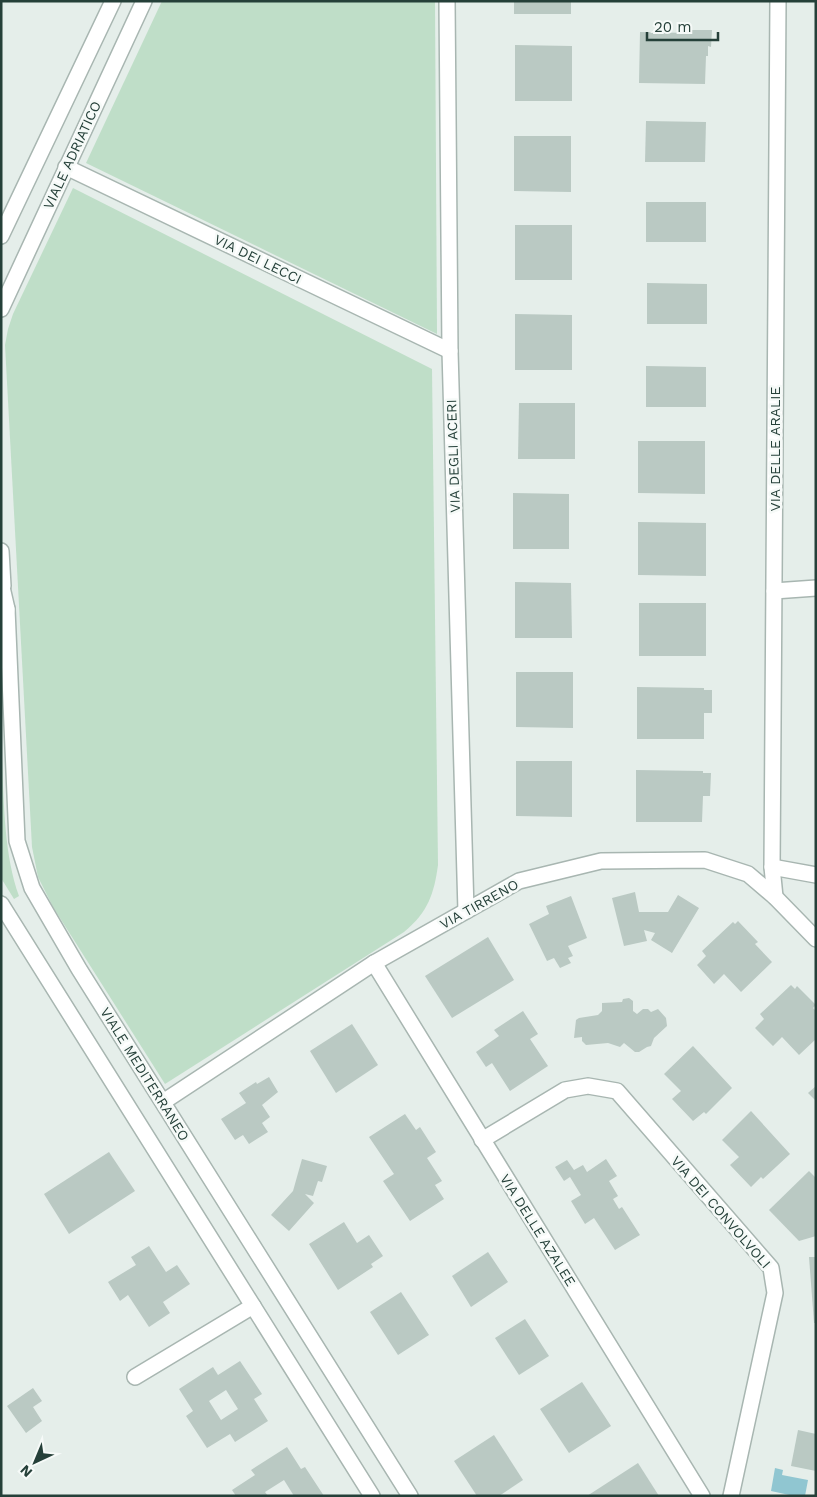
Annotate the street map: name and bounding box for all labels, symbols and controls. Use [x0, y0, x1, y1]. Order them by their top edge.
scale bar [647, 10, 718, 42]
text: 20 m [654, 18, 692, 36]
street label: VIALE ADRIATICO [40, 98, 104, 212]
street label: VIA DEI LECCI [212, 231, 304, 287]
street label: VIA DELLE ARALIE [767, 387, 783, 511]
street label: VIA DEGLI ACERI [443, 399, 463, 513]
street label: VIA TIRRENO [437, 876, 521, 932]
street label: VIALE MEDITERRANEO [97, 1004, 193, 1144]
street label: VIA DEI CONVOLVOLI [668, 1153, 774, 1271]
street label: VIA DELLE AZALEE [497, 1171, 579, 1289]
north arrow [10, 1437, 60, 1487]
text: N [17, 1462, 35, 1481]

